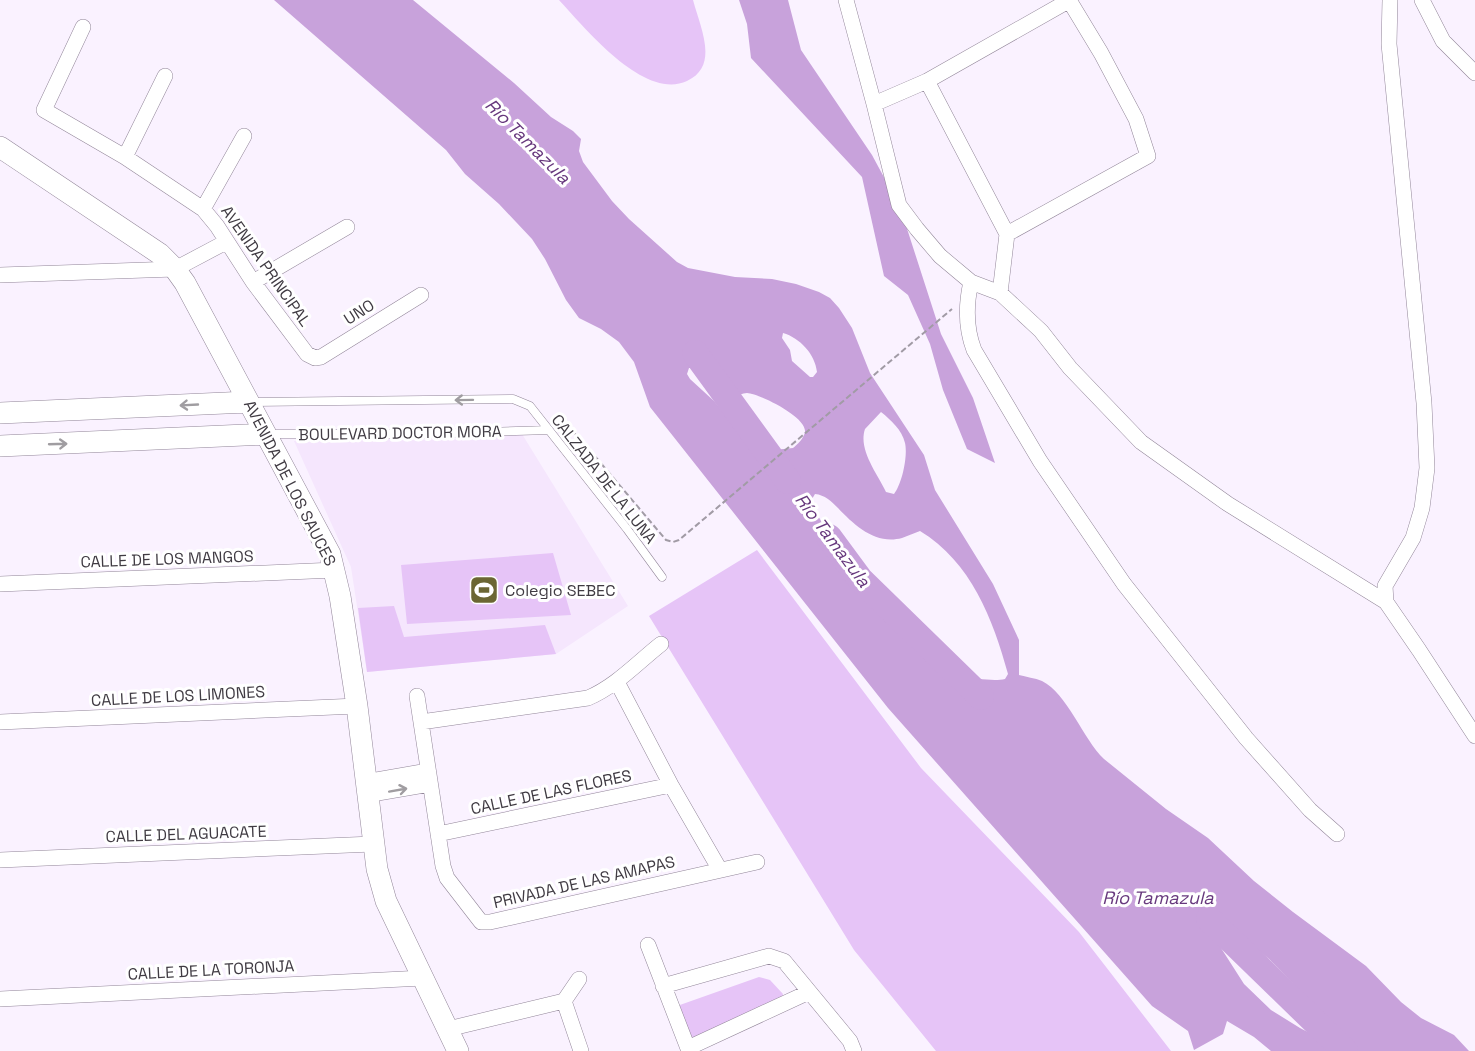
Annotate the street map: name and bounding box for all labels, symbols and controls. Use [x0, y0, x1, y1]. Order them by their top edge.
water label: Río Tamazula [480, 93, 576, 189]
street label: AVENIDA PRINCIPAL [216, 201, 316, 331]
street label: UNO [340, 295, 378, 329]
one-way arrow [454, 394, 474, 405]
street label: AVENIDA DE LOS SAUCES [239, 397, 341, 570]
one-way arrow [180, 399, 200, 410]
street label: CALZADA DE LA LUNA [547, 410, 661, 548]
street label: BOULEVARD DOCTOR MORA [298, 421, 502, 445]
one-way arrow [48, 438, 68, 449]
water label: Río Tamazula [790, 489, 876, 592]
street label: CALLE DE LOS MANGOS [80, 545, 254, 573]
sports icon: Colegio SEBEC [468, 574, 500, 606]
place label: Colegio SEBEC [505, 580, 615, 601]
street label: CALLE DE LOS LIMONES [90, 681, 266, 711]
street label: CALLE DE LAS FLORES [469, 765, 634, 819]
one-way arrow [388, 784, 408, 795]
street label: CALLE DEL AGUACATE [105, 821, 267, 847]
street label: PRIVADA DE LAS AMAPAS [491, 851, 677, 913]
water label: Río Tamazula [1102, 886, 1214, 909]
street label: CALLE DE LA TORONJA [127, 955, 295, 985]

